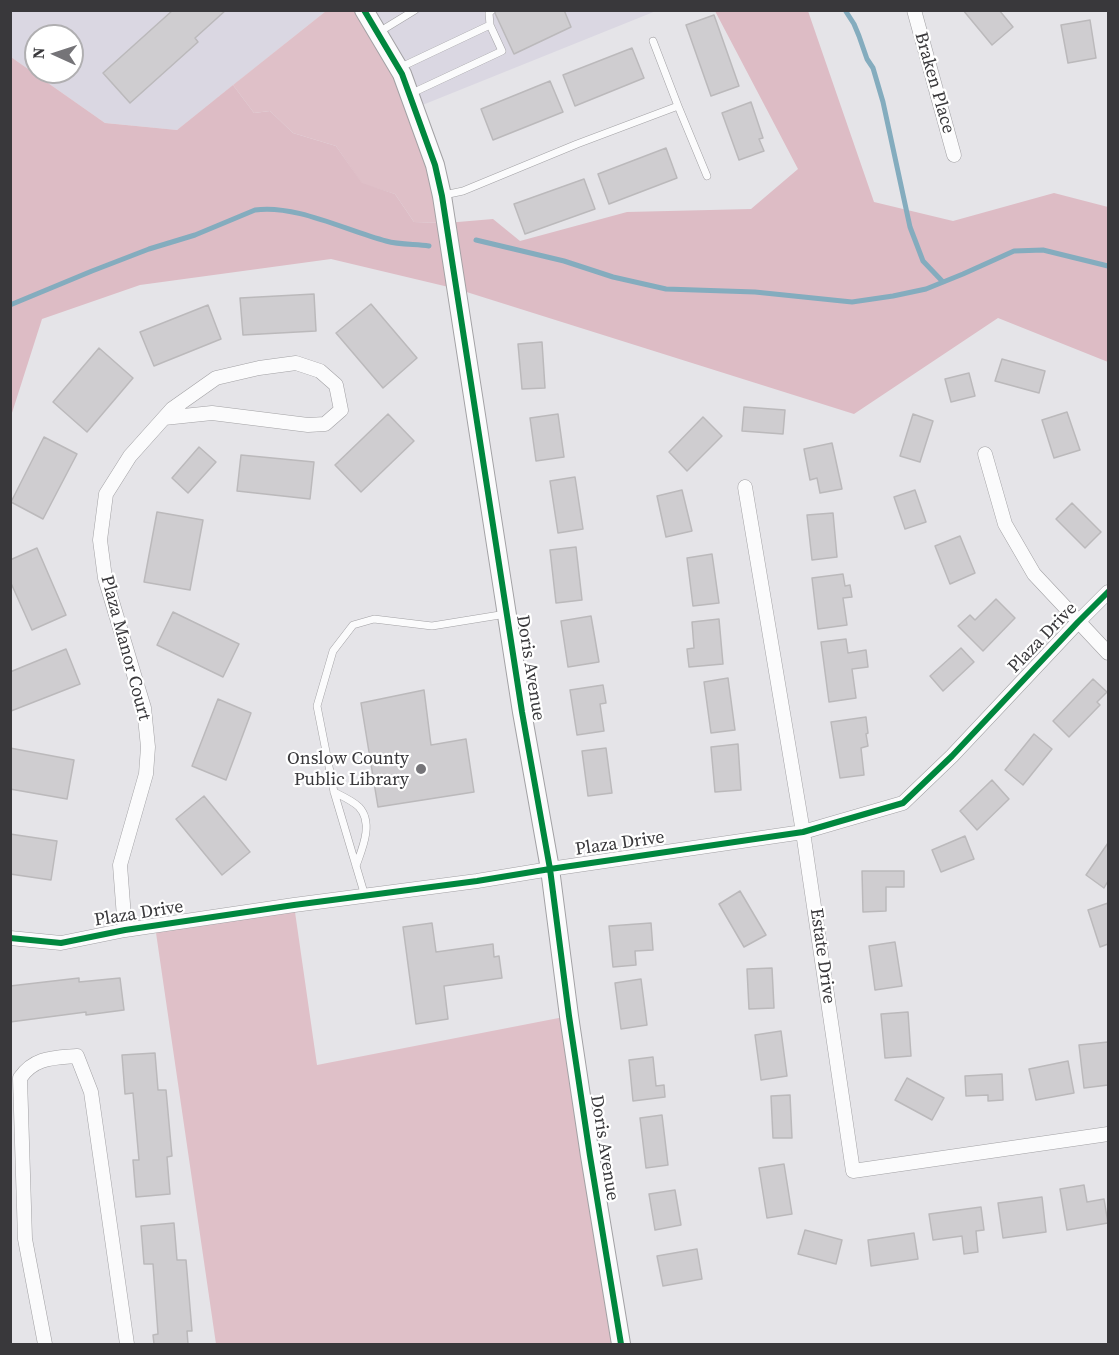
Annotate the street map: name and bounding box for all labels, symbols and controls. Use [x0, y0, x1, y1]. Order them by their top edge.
north arrow [24, 24, 84, 84]
street label: Braken Place [909, 30, 959, 136]
text: N [27, 47, 49, 60]
street label: Plaza Manor Court [95, 573, 155, 723]
street label: Plaza Drive [1004, 598, 1082, 678]
street label: Doris Avenue [511, 614, 549, 722]
place label: Onslow County Public Library [287, 748, 409, 790]
marker: Onslow County Public Library [414, 762, 428, 776]
street label: Plaza Drive [574, 827, 666, 861]
street label: Plaza Drive [93, 896, 185, 932]
street label: Estate Drive [805, 907, 839, 1005]
street label: Doris Avenue [585, 1094, 623, 1202]

